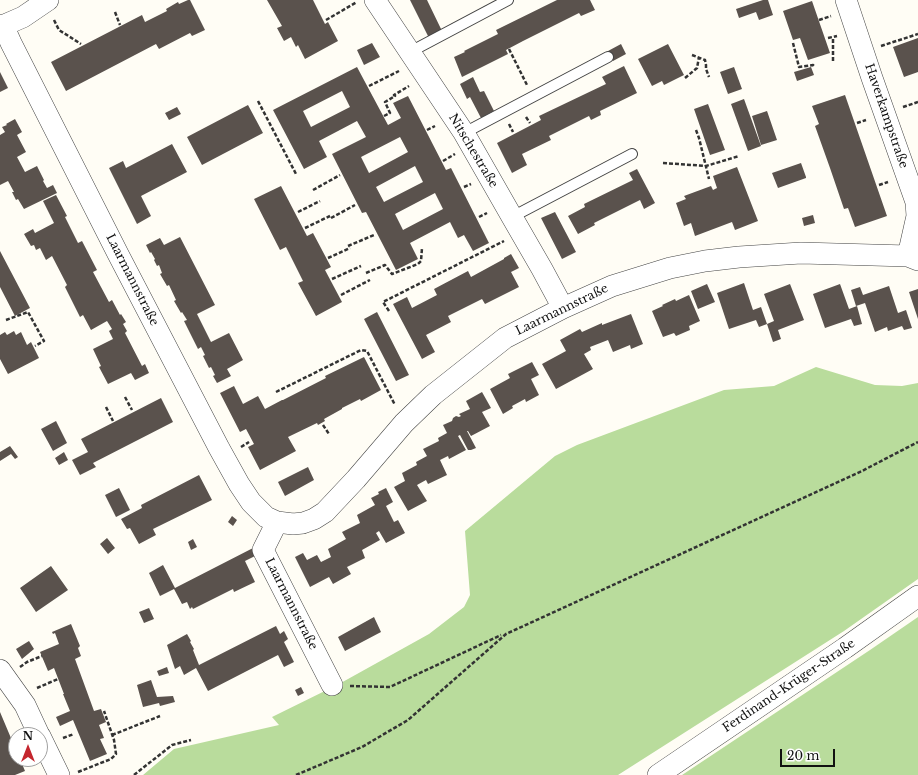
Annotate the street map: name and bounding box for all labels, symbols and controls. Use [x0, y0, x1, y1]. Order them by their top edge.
street label: Haverkampstraße [861, 62, 911, 170]
street label: Nitschestraße [445, 111, 501, 191]
street label: Laarmannstraße [103, 232, 161, 328]
street label: Laarmannstraße [513, 281, 611, 339]
street label: Laarmannstraße [262, 556, 320, 652]
street label: Ferdinand-Krüger-Straße [720, 636, 858, 736]
north arrow [8, 727, 48, 767]
text: N [23, 729, 33, 743]
scale bar [782, 741, 837, 767]
text: 20 m [787, 748, 819, 763]

